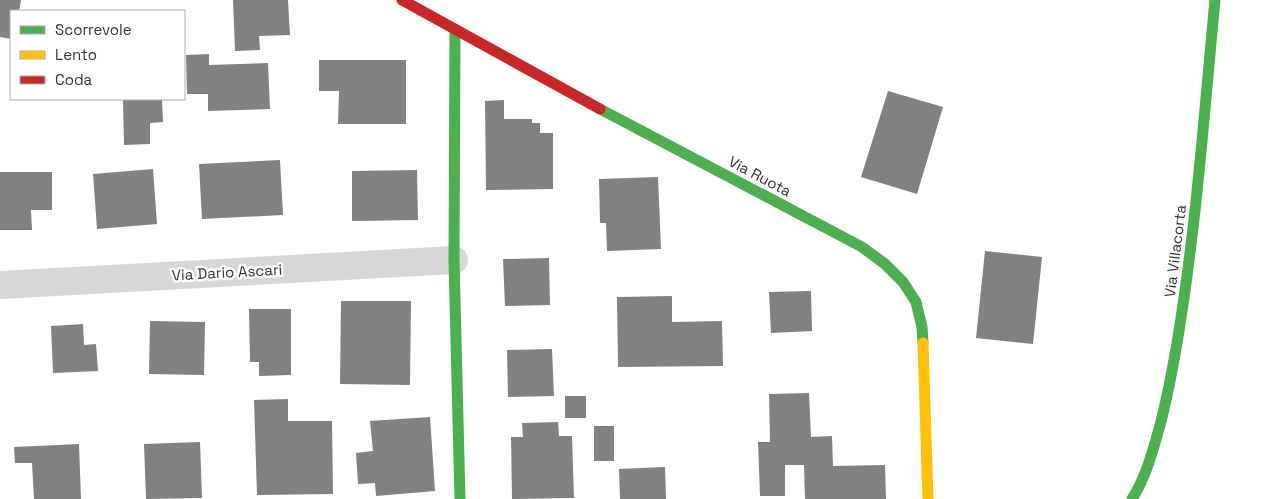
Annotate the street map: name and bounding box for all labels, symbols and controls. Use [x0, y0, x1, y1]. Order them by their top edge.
legend [10, 10, 185, 100]
text: Scorrevole [55, 20, 132, 39]
text: Lento [55, 45, 97, 64]
text: Coda [55, 70, 93, 89]
street label: Via Ruota [725, 152, 795, 201]
street label: Via Villacorta [1160, 203, 1190, 298]
street label: Via Dario Ascari [171, 260, 283, 284]

